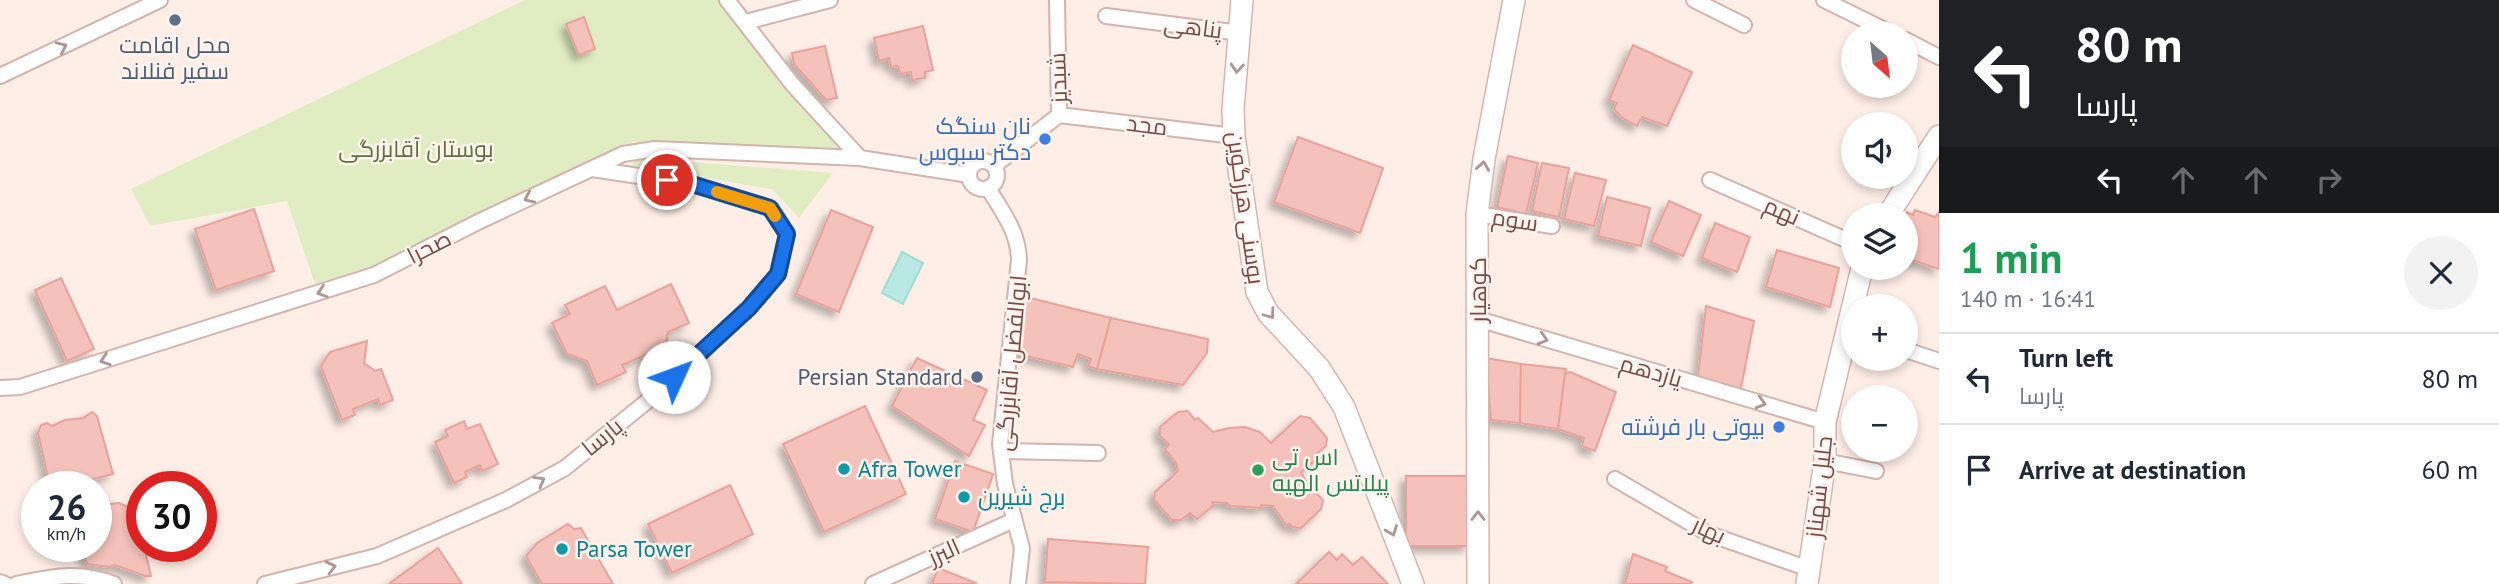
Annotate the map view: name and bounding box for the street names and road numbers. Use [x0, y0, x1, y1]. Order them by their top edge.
street label: پناهی [1162, 9, 1224, 45]
street label: شبدیز [1042, 52, 1073, 106]
street label: مجد [1125, 108, 1169, 141]
street label: بوسنی هرزگوین [1221, 130, 1272, 286]
street label: نهم [1759, 190, 1805, 233]
street label: سوم [1489, 202, 1540, 239]
street label: صحرا [402, 223, 456, 270]
street label: کوهیار [1463, 257, 1492, 325]
street label: ابوالفضل آقابزرگی [988, 274, 1033, 452]
street label: یازدهم [1616, 348, 1686, 395]
street label: پارسا [575, 411, 629, 463]
street label: جلیل شهناز [1799, 434, 1838, 541]
street label: بهار [1686, 508, 1731, 550]
street label: البرز [921, 532, 964, 572]

